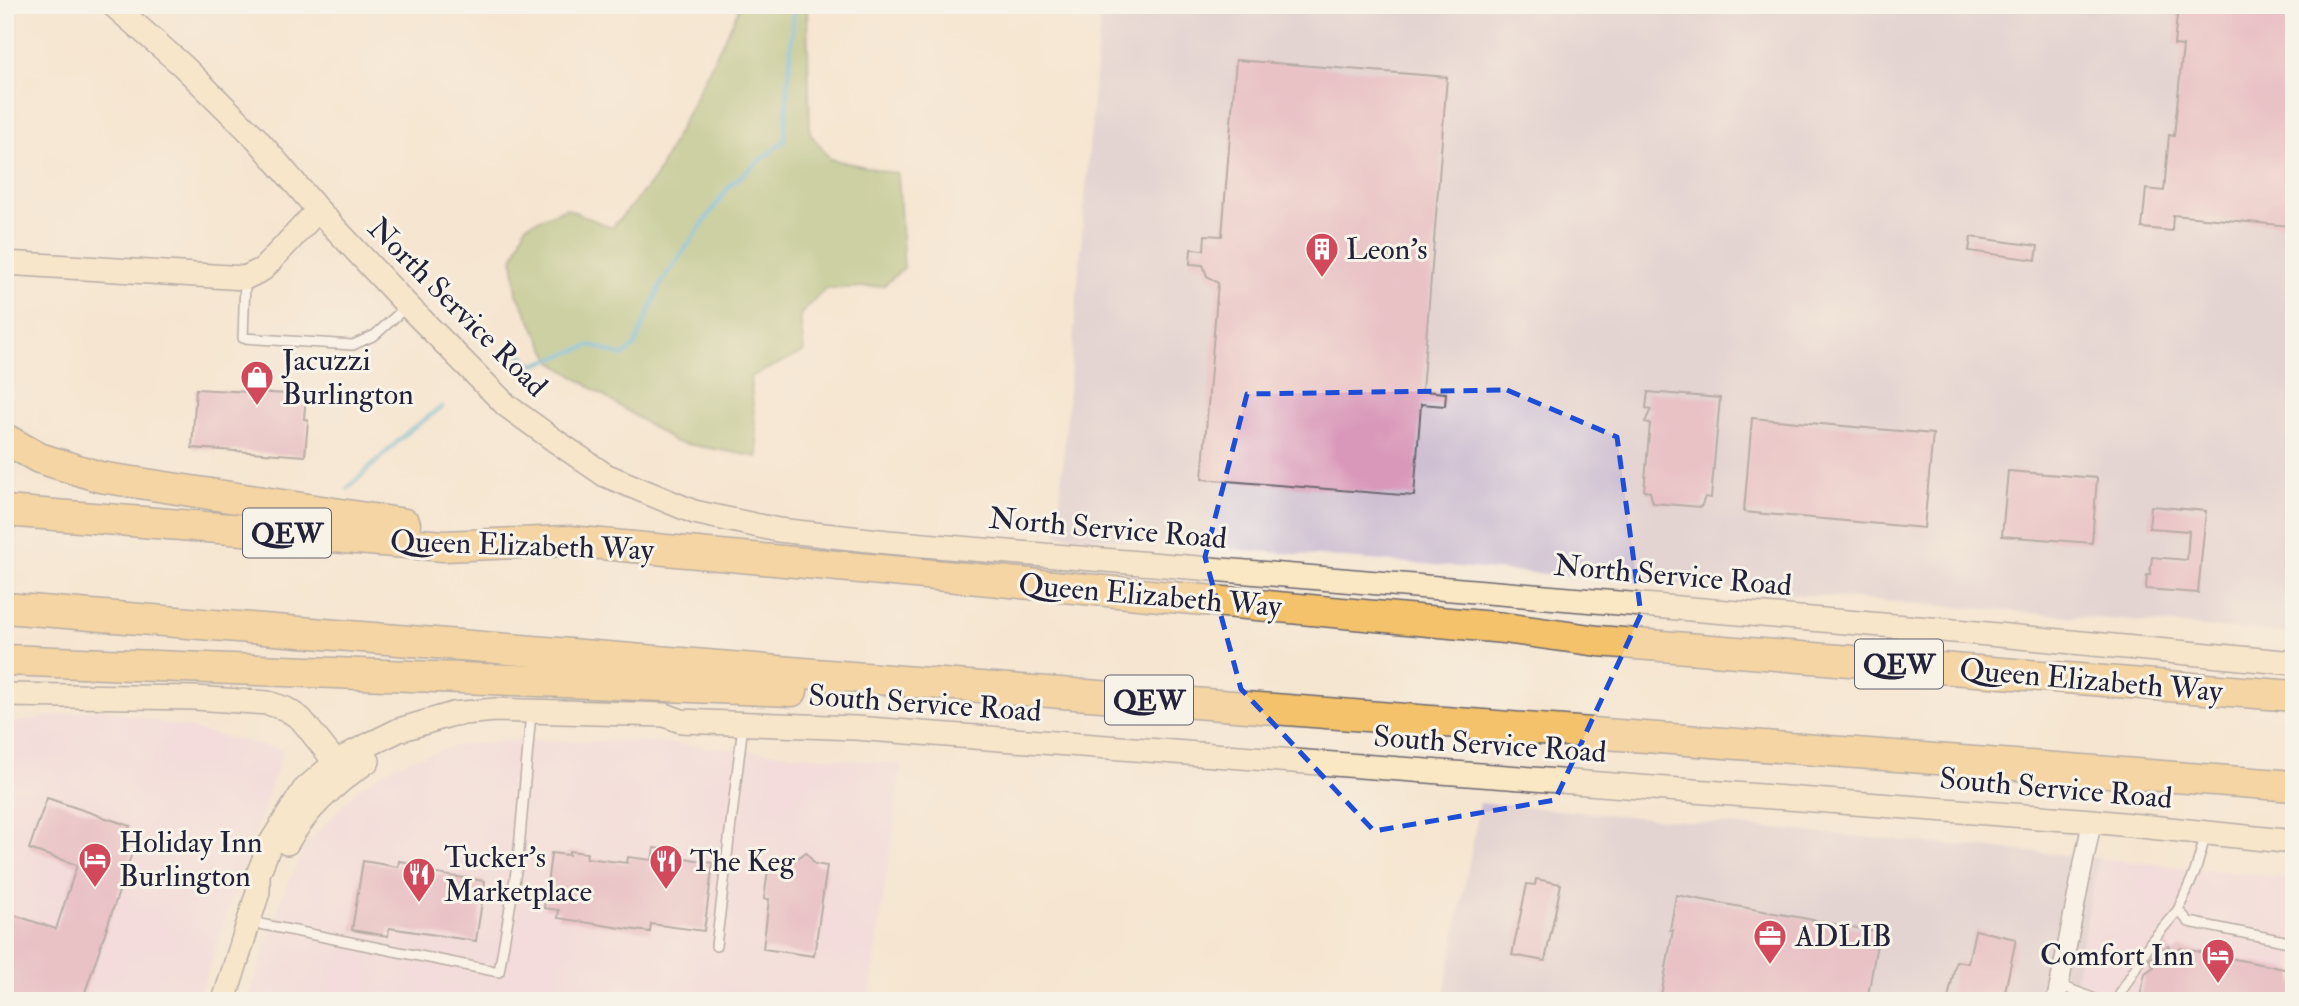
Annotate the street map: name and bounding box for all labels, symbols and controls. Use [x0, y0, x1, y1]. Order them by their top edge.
street label: North Service Road [360, 210, 555, 405]
building icon: Leon's [1303, 230, 1341, 279]
place label: Leon's [1346, 231, 1428, 268]
place label: Jacuzzi Burlington [281, 342, 414, 413]
shop icon: Jacuzzi Burlington [238, 358, 276, 407]
street label: North Service Road [987, 500, 1229, 557]
road number: QEW [243, 508, 331, 558]
street label: Queen Elizabeth Way [389, 522, 655, 569]
street label: North Service Road [1552, 547, 1794, 604]
street label: Queen Elizabeth Way [1017, 566, 1284, 626]
road number: QEW [1855, 640, 1943, 688]
street label: Queen Elizabeth Way [1958, 651, 2225, 711]
road number: QEW [1105, 676, 1193, 724]
street label: South Service Road [807, 677, 1043, 730]
street label: South Service Road [1372, 718, 1608, 771]
street label: South Service Road [1938, 760, 2174, 817]
place label: Holiday Inn Burlington [119, 824, 262, 895]
place label: Tucker's Marketplace [444, 839, 592, 910]
hotel icon: Holiday Inn Burlington [76, 840, 114, 889]
restaurant icon: The Keg [647, 842, 685, 891]
place label: The Keg [690, 843, 796, 880]
restaurant icon: Tucker's Marketplace [400, 855, 438, 904]
office icon: ADLIB [1751, 917, 1789, 966]
place label: ADLIB [1794, 918, 1892, 955]
hotel icon: Comfort Inn [2199, 936, 2237, 985]
place label: Comfort Inn [2040, 937, 2194, 974]

